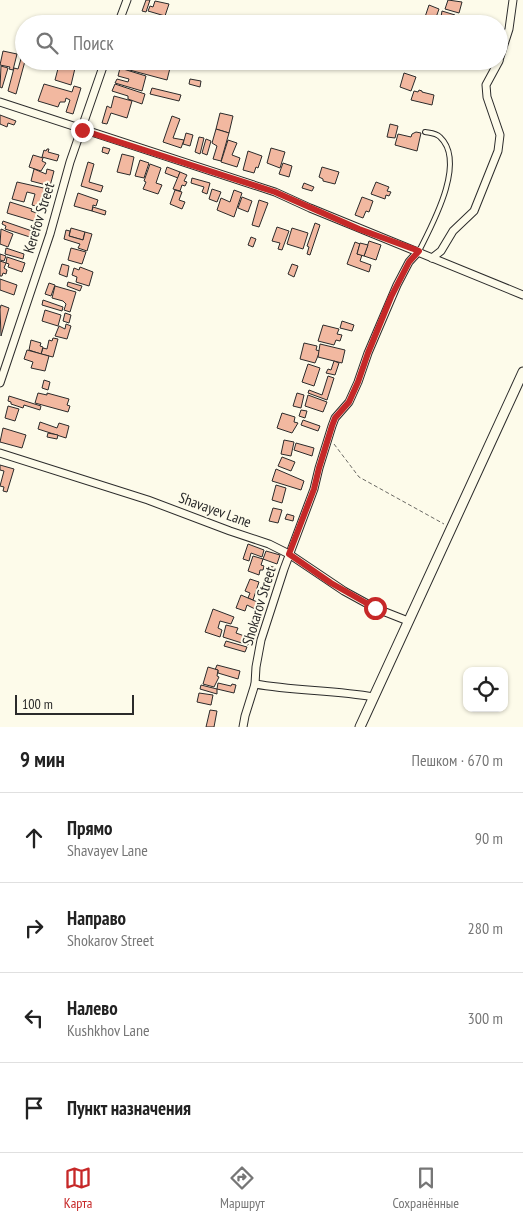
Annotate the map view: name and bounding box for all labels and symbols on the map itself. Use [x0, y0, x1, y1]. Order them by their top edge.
route end [71, 119, 94, 142]
street label: Kerefov Street [19, 180, 58, 256]
street label: Shavayev Lane [176, 488, 254, 531]
street label: Shokarov Street [238, 564, 280, 648]
route start [364, 597, 387, 620]
scale bar [15, 692, 134, 715]

